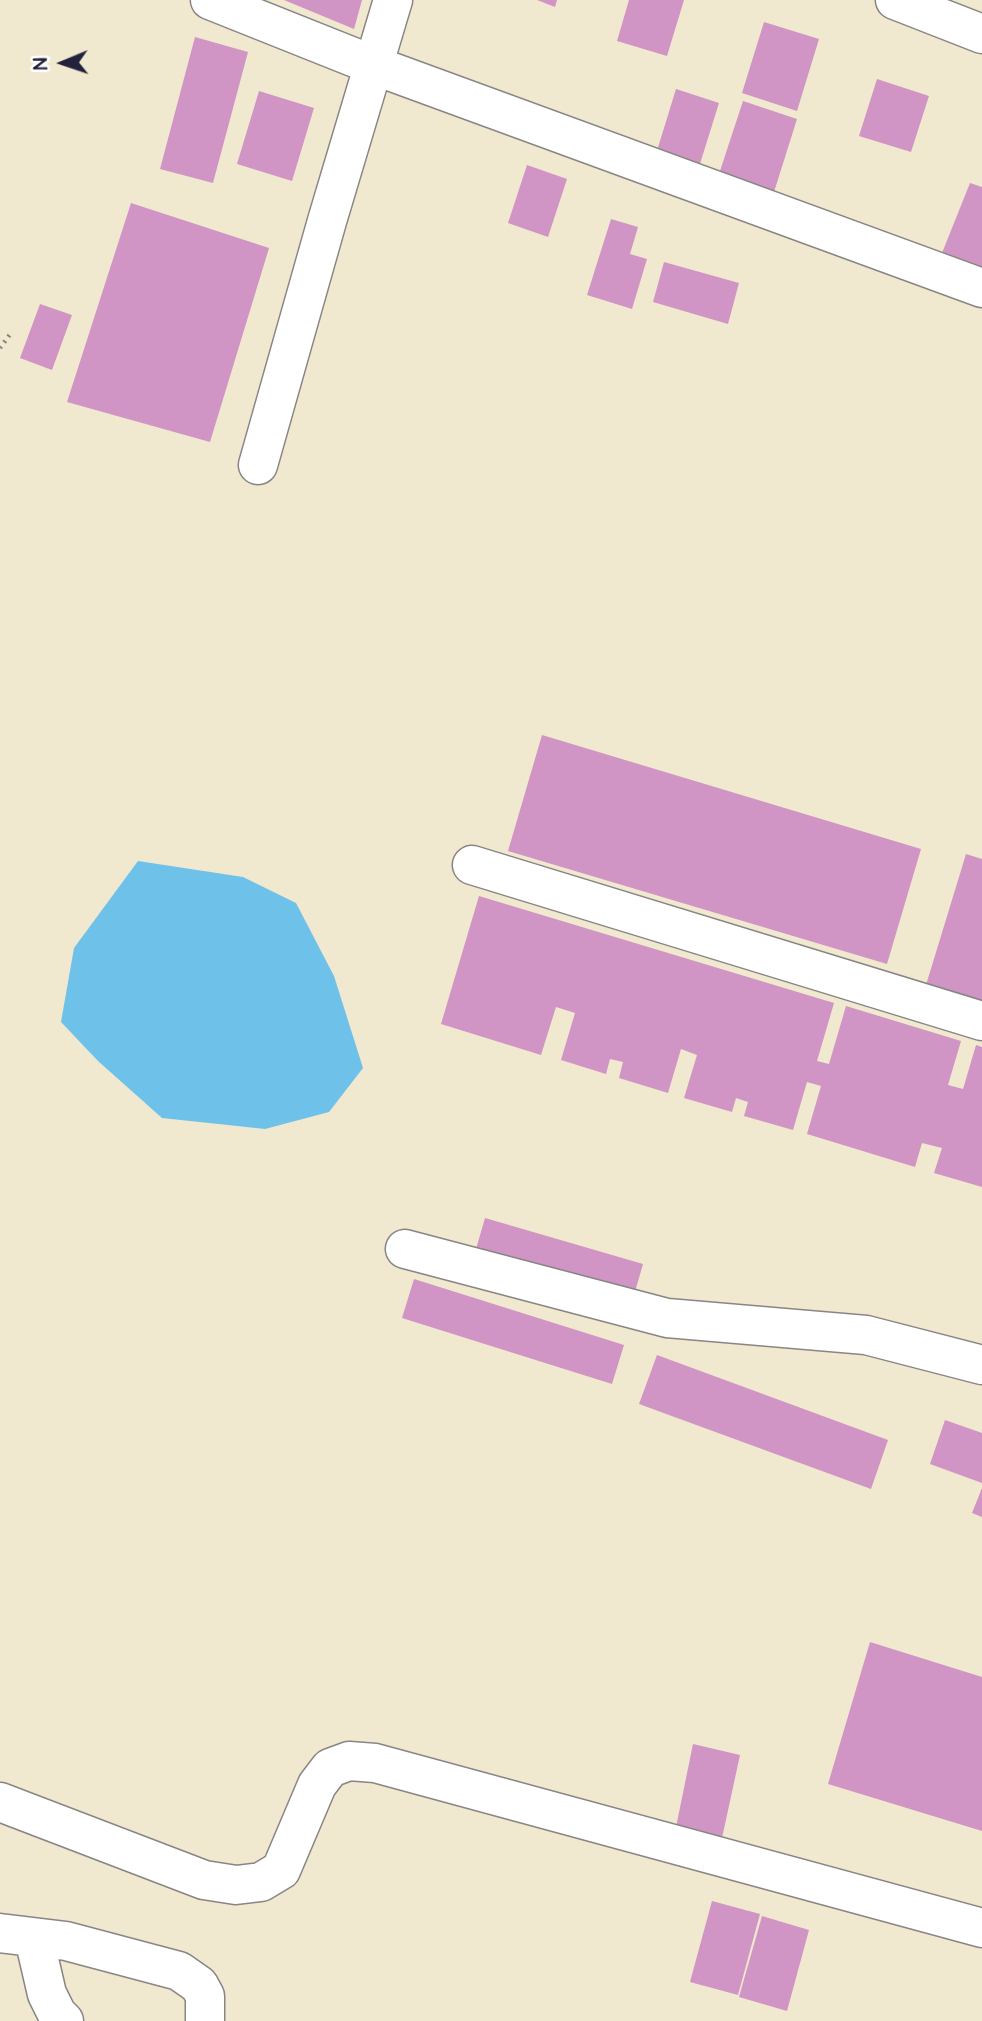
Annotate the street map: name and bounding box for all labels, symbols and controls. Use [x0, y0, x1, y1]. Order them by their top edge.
north arrow [28, 28, 98, 98]
text: N [28, 57, 55, 70]

